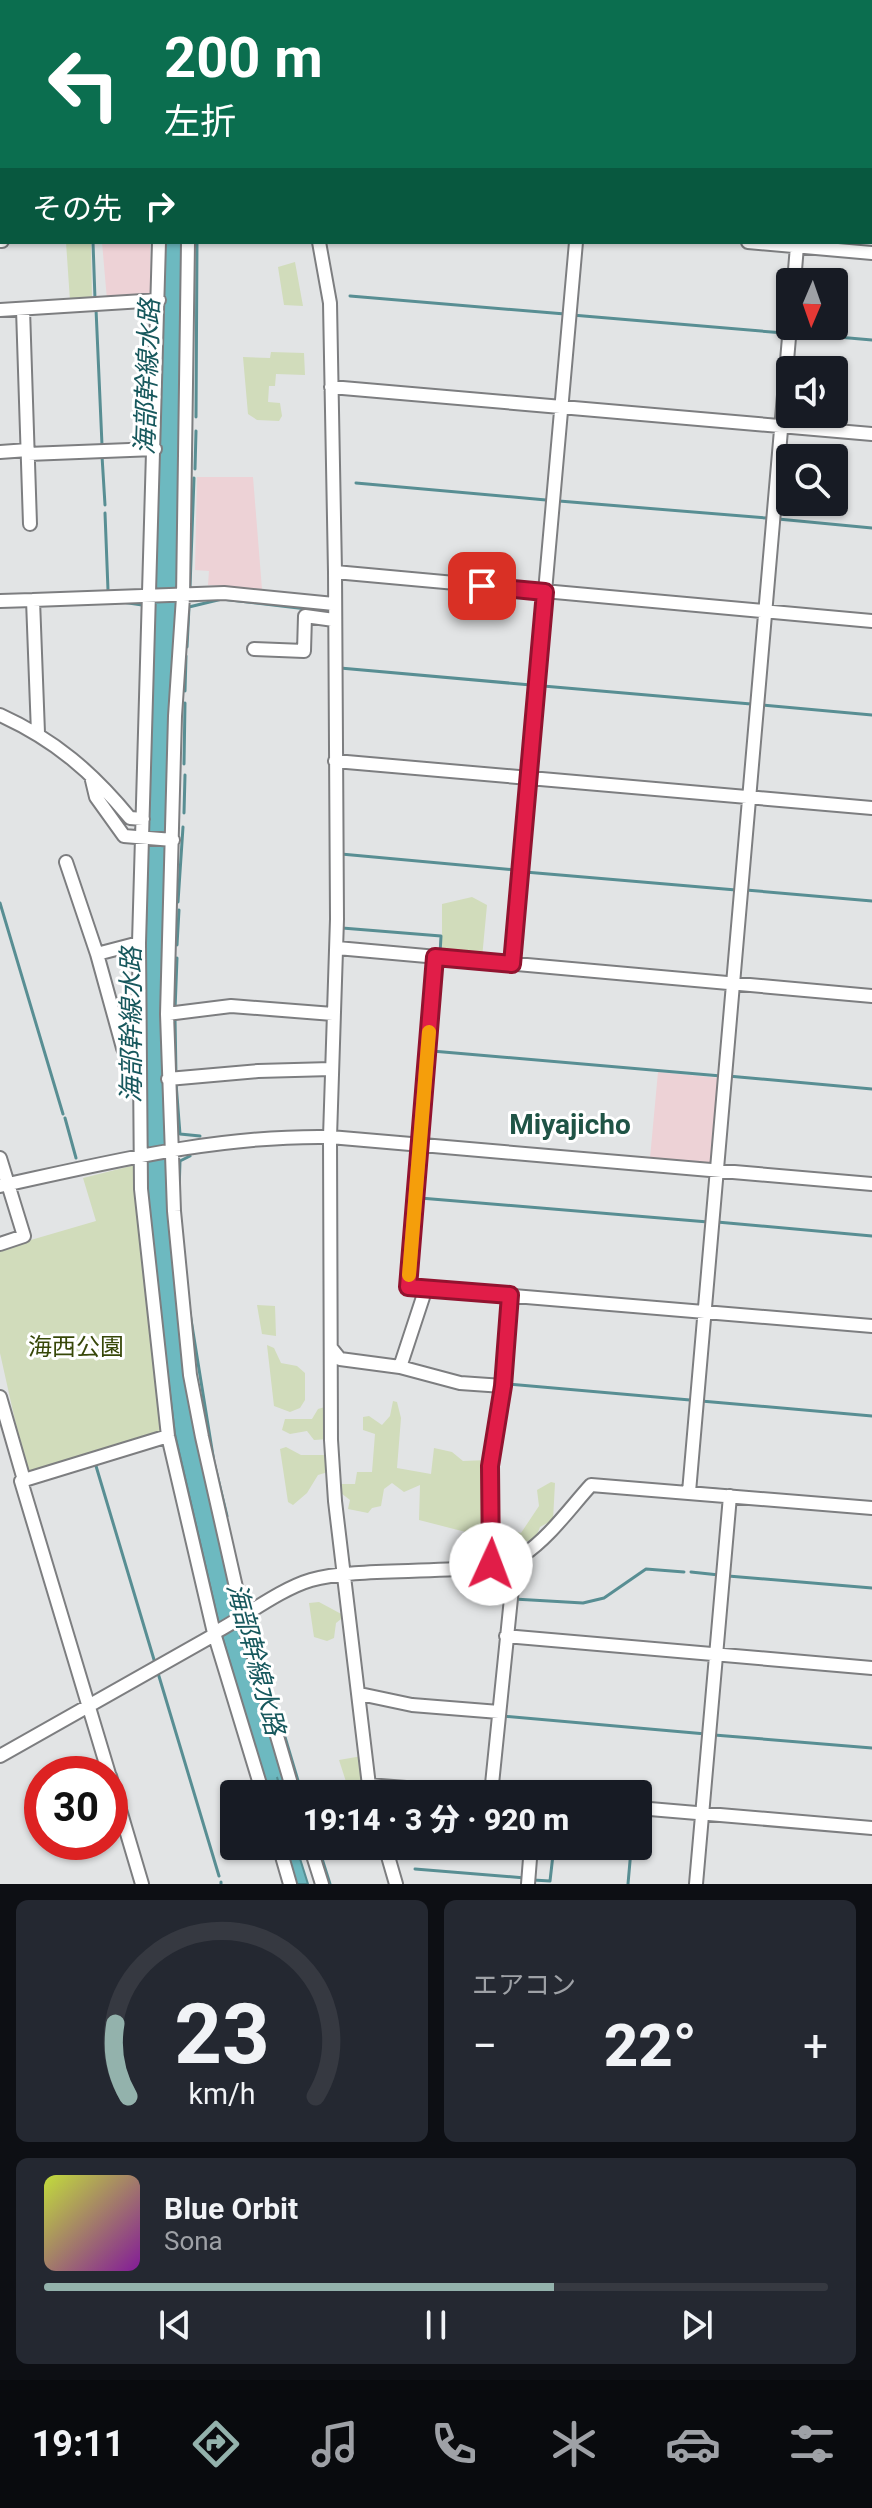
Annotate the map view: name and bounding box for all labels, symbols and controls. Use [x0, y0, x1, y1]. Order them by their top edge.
text: 200 m [164, 25, 323, 91]
icon: left [32, 32, 136, 136]
text: 左折 [164, 101, 236, 143]
icon: right [138, 184, 182, 228]
text: その先 [32, 191, 122, 226]
north arrow [776, 268, 848, 340]
map controls [776, 268, 848, 516]
water label: 海部幹線水路 [129, 297, 165, 455]
button: sound [776, 356, 848, 428]
button: search [776, 444, 848, 516]
pin [448, 552, 516, 620]
icon: arrive [460, 564, 504, 608]
water label: 海部幹線水路 [116, 945, 146, 1103]
district label: Miyajicho [509, 1108, 631, 1141]
park label: 海西公園 [28, 1333, 124, 1361]
position arrow [449, 1522, 533, 1606]
water label: 海部幹線水路 [221, 1580, 291, 1740]
speed limit sign: 30 [24, 1756, 128, 1860]
text: 19:14 · 3 分 · 920 m [303, 1802, 569, 1837]
text: エアコン [472, 1970, 576, 2000]
text: 23 [174, 1986, 270, 2083]
text: 22° [604, 2010, 697, 2081]
text: − [472, 2020, 497, 2072]
text: + [803, 2020, 828, 2072]
text: km/h [188, 2077, 256, 2111]
text: Blue Orbit [164, 2191, 298, 2226]
text: Sona [164, 2226, 223, 2256]
icon: previous [153, 2303, 197, 2347]
icon: pause [414, 2303, 458, 2347]
icon: next [675, 2303, 719, 2347]
icon: directions [188, 2416, 244, 2472]
icon: music [307, 2416, 363, 2472]
icon: phone [426, 2416, 482, 2472]
icon: climate [546, 2416, 602, 2472]
icon: car [665, 2416, 721, 2472]
icon: filters [784, 2416, 840, 2472]
text: 19:11 [32, 2423, 124, 2465]

